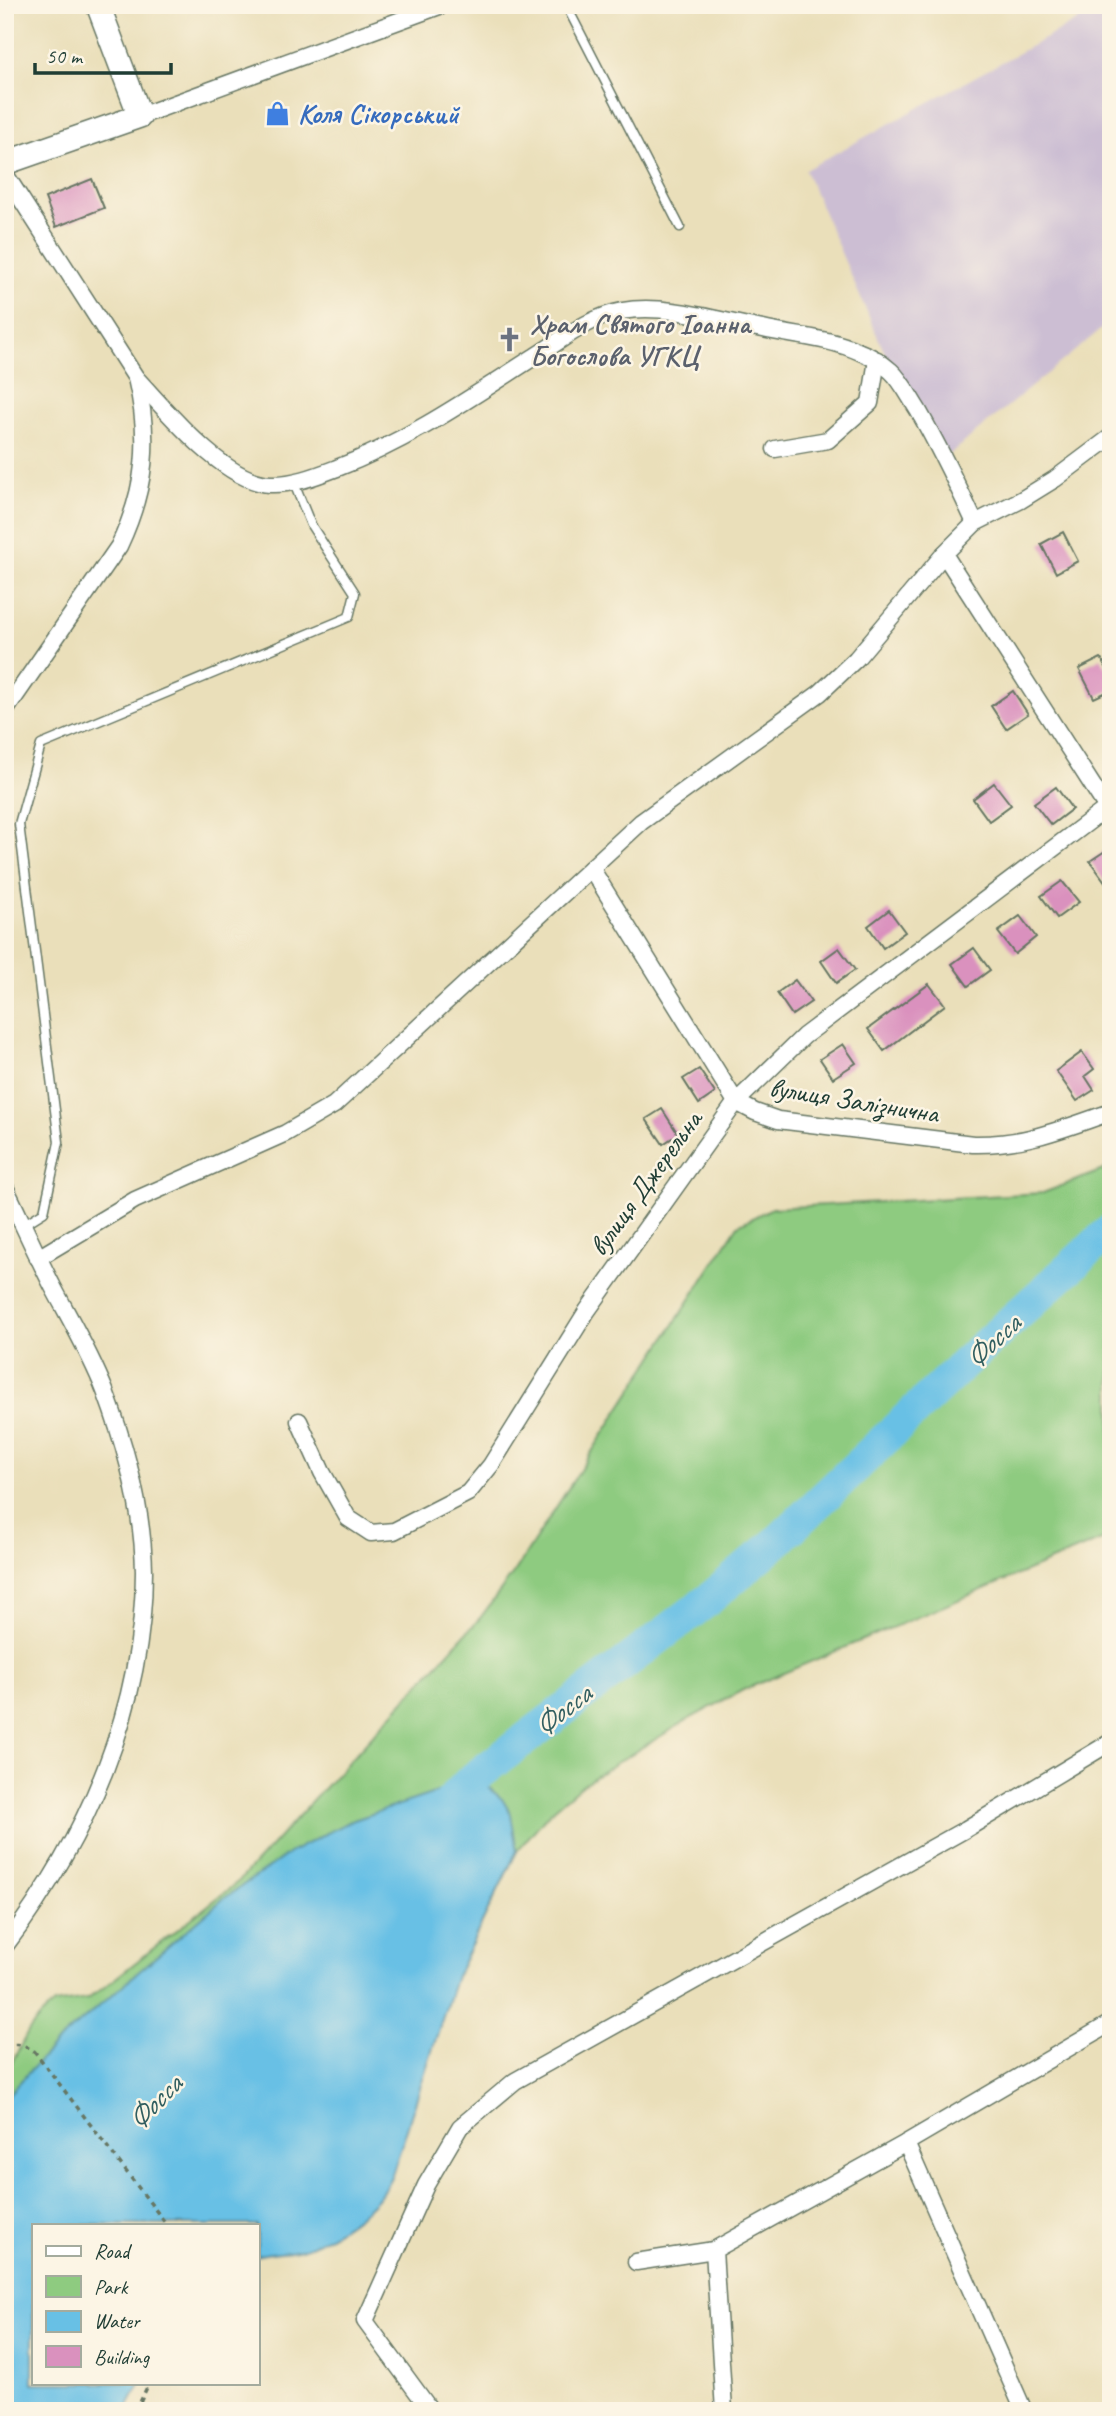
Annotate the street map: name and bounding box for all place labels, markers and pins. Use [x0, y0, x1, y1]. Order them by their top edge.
place label: Коля Сікорський [298, 96, 461, 131]
shop icon: Коля Сікорський [264, 99, 292, 127]
place label: Храм Святого Іоанна Богослова УГКЦ [530, 306, 753, 373]
church icon: Храм Святого Іоанна Богослова УГКЦ [496, 325, 524, 353]

